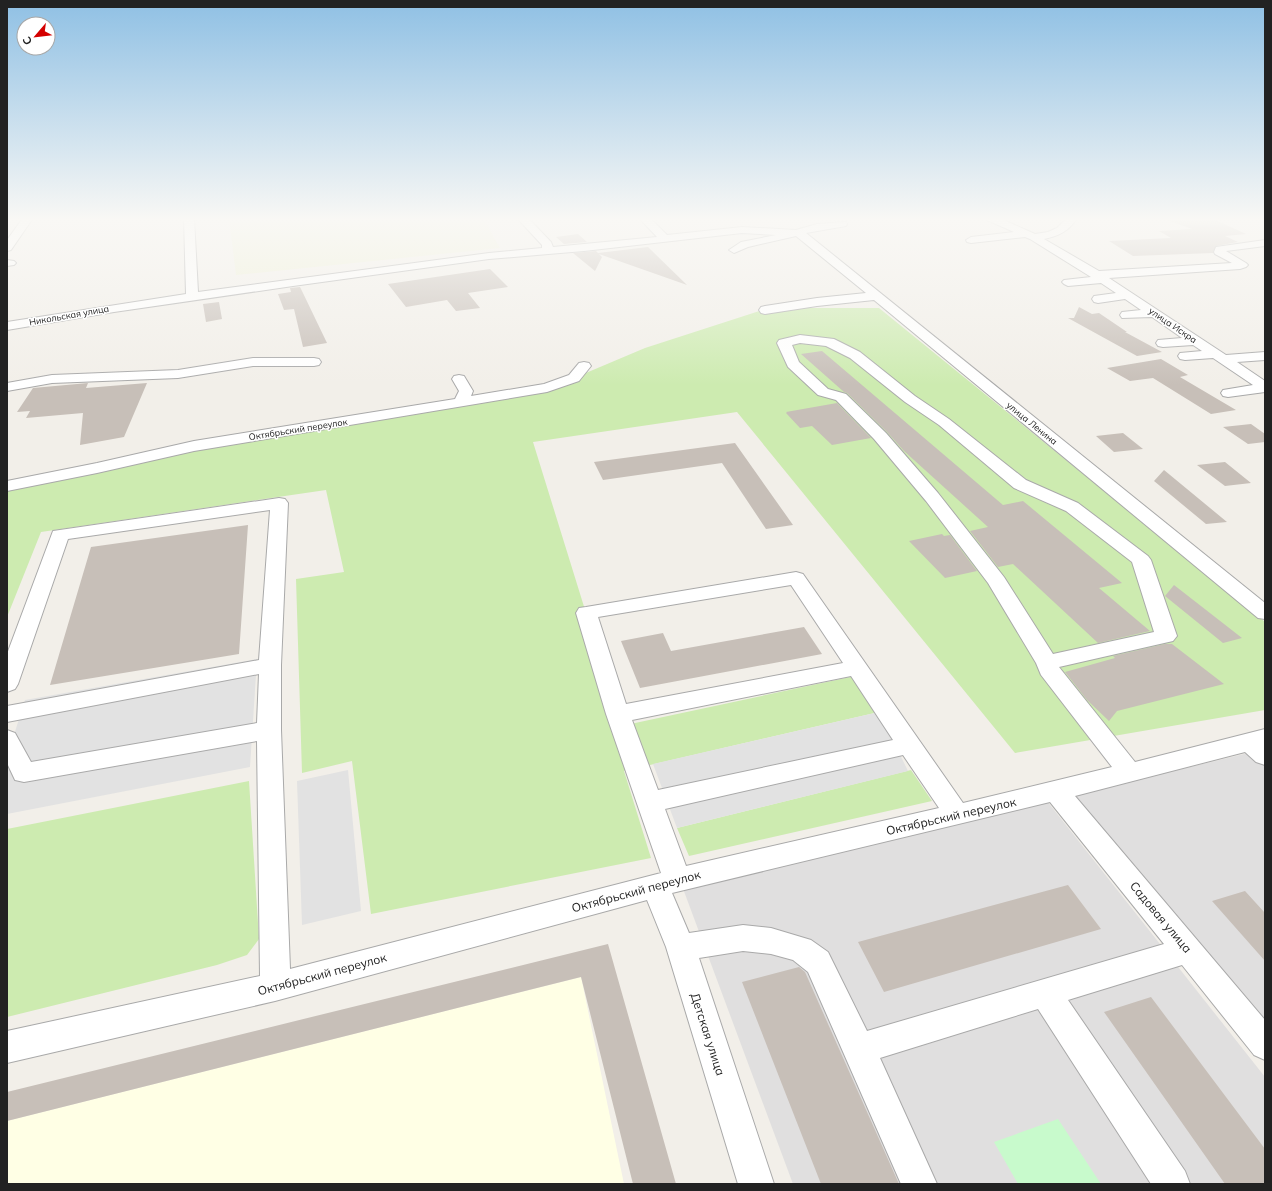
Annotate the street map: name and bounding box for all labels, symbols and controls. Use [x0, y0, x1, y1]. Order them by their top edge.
north arrow [16, 16, 56, 56]
text: С [19, 34, 35, 47]
street label: Никольская улица [28, 303, 110, 328]
street label: улица Искра [1146, 305, 1199, 346]
street label: улица Ленина [1004, 399, 1060, 448]
street label: Октябрьский переулок [248, 416, 348, 443]
street label: Октябрьский переулок [885, 794, 1018, 838]
street label: Октябрьский переулок [570, 866, 703, 915]
street label: Садовая улица [1127, 878, 1195, 956]
street label: Октябрьский переулок [256, 949, 389, 998]
street label: Детская улица [688, 991, 728, 1077]

